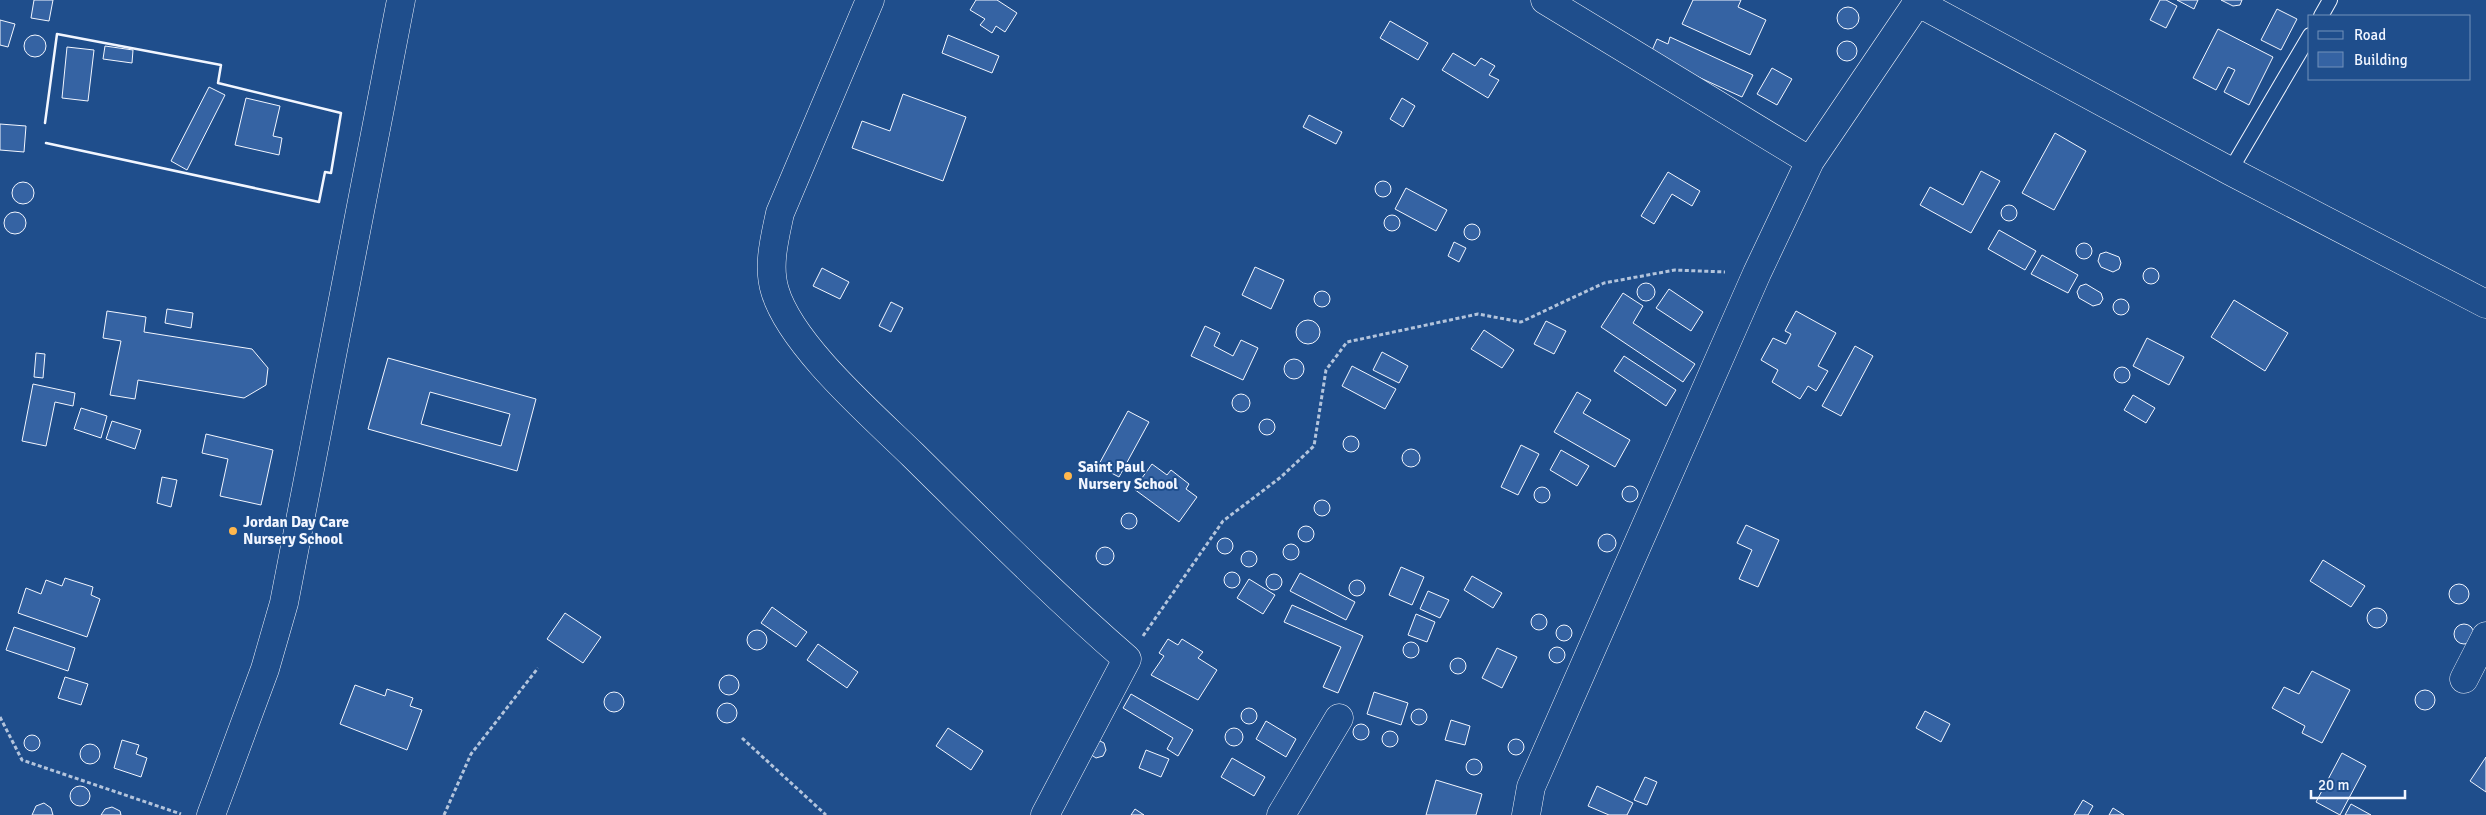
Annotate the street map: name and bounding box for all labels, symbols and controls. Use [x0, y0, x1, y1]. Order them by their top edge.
legend [2308, 15, 2471, 80]
text: Road [2354, 26, 2386, 44]
text: Building [2354, 51, 2408, 69]
place label: Saint Paul Nursery School [1078, 458, 1178, 493]
marker: Saint Paul Nursery School [1062, 470, 1074, 482]
place label: Jordan Day Care Nursery School [243, 513, 349, 548]
marker: Jordan Day Care Nursery School [227, 525, 239, 537]
scale bar [2311, 768, 2405, 800]
text: 20 m [2318, 776, 2349, 794]

